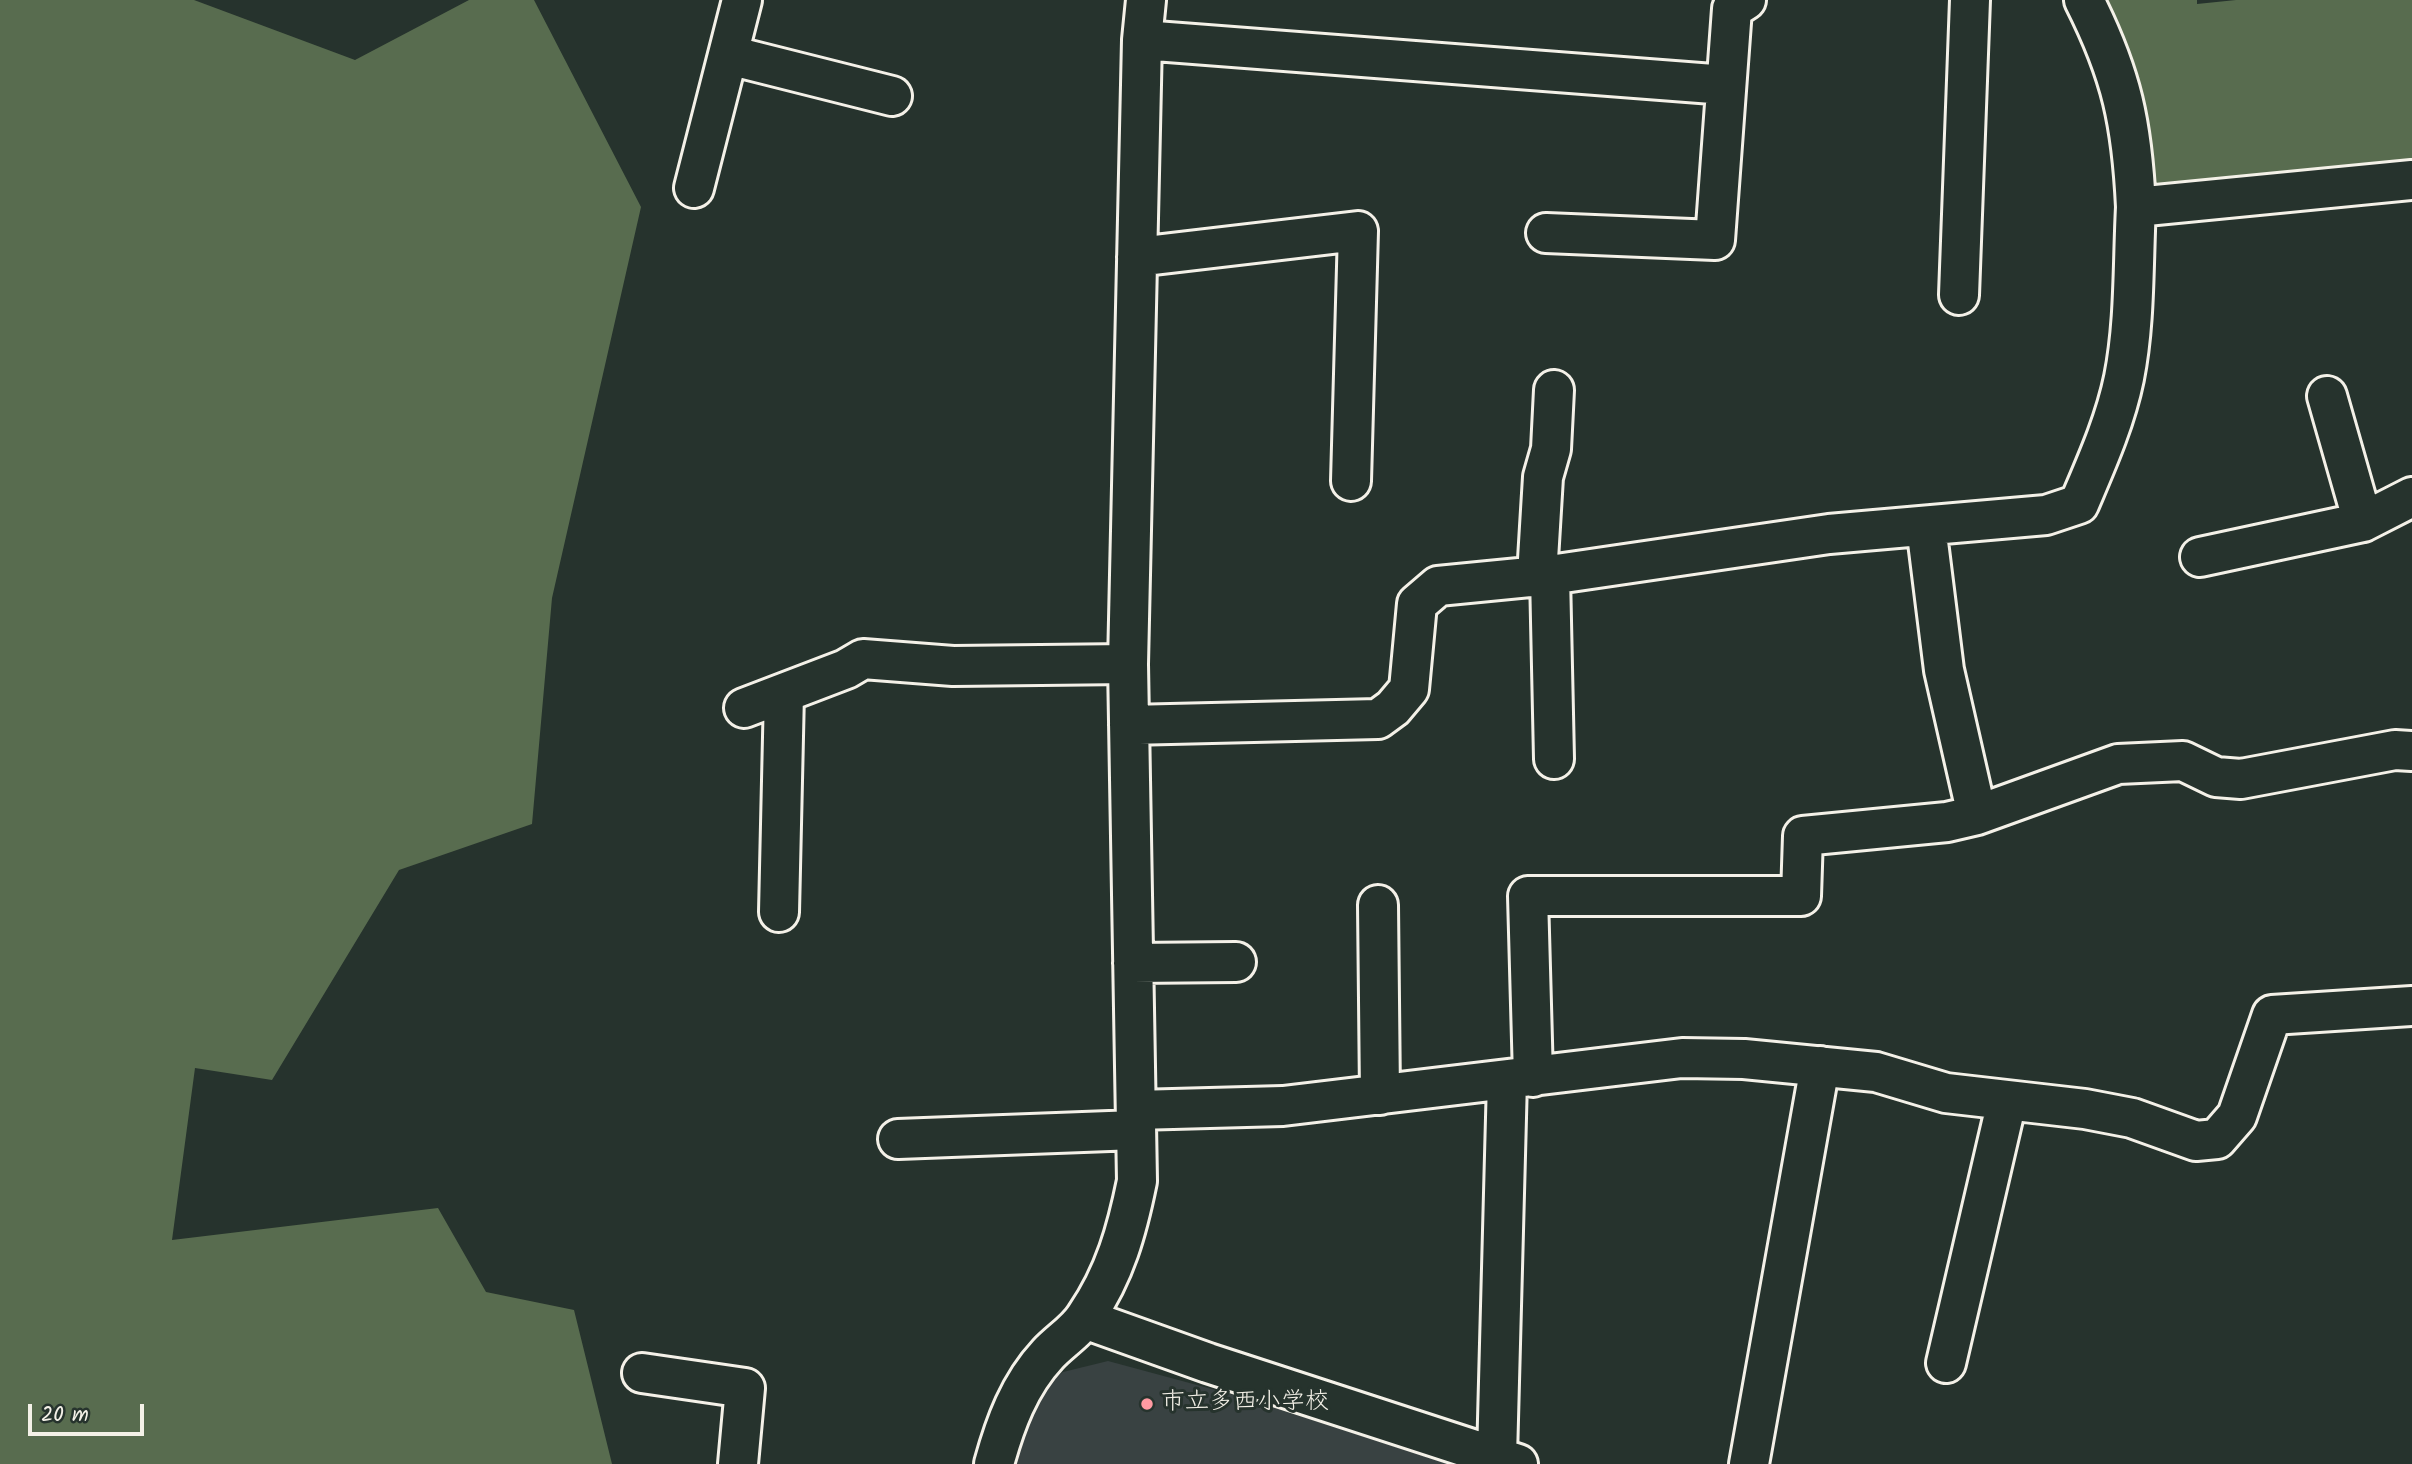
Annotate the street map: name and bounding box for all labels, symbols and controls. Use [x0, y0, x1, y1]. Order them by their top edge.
scale bar [32, 1390, 147, 1434]
place label: 市立多西小学校 [1161, 1390, 1329, 1418]
marker: 市立多西小学校 [1139, 1396, 1155, 1412]
text: 20 m [41, 1399, 89, 1432]

